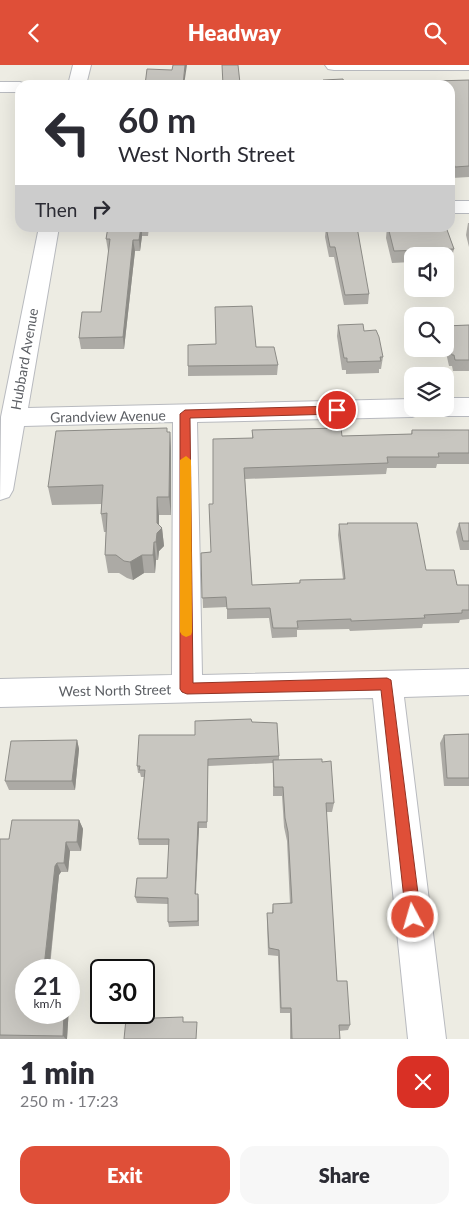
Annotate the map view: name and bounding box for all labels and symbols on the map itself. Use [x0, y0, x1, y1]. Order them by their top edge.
street label: Hubbard Avenue [7, 307, 41, 411]
pin [316, 389, 358, 431]
street label: Grandview Avenue [50, 406, 166, 426]
street label: West North Street [59, 681, 171, 699]
position arrow [386, 890, 438, 942]
speed limit sign: 30 [90, 959, 155, 1024]

